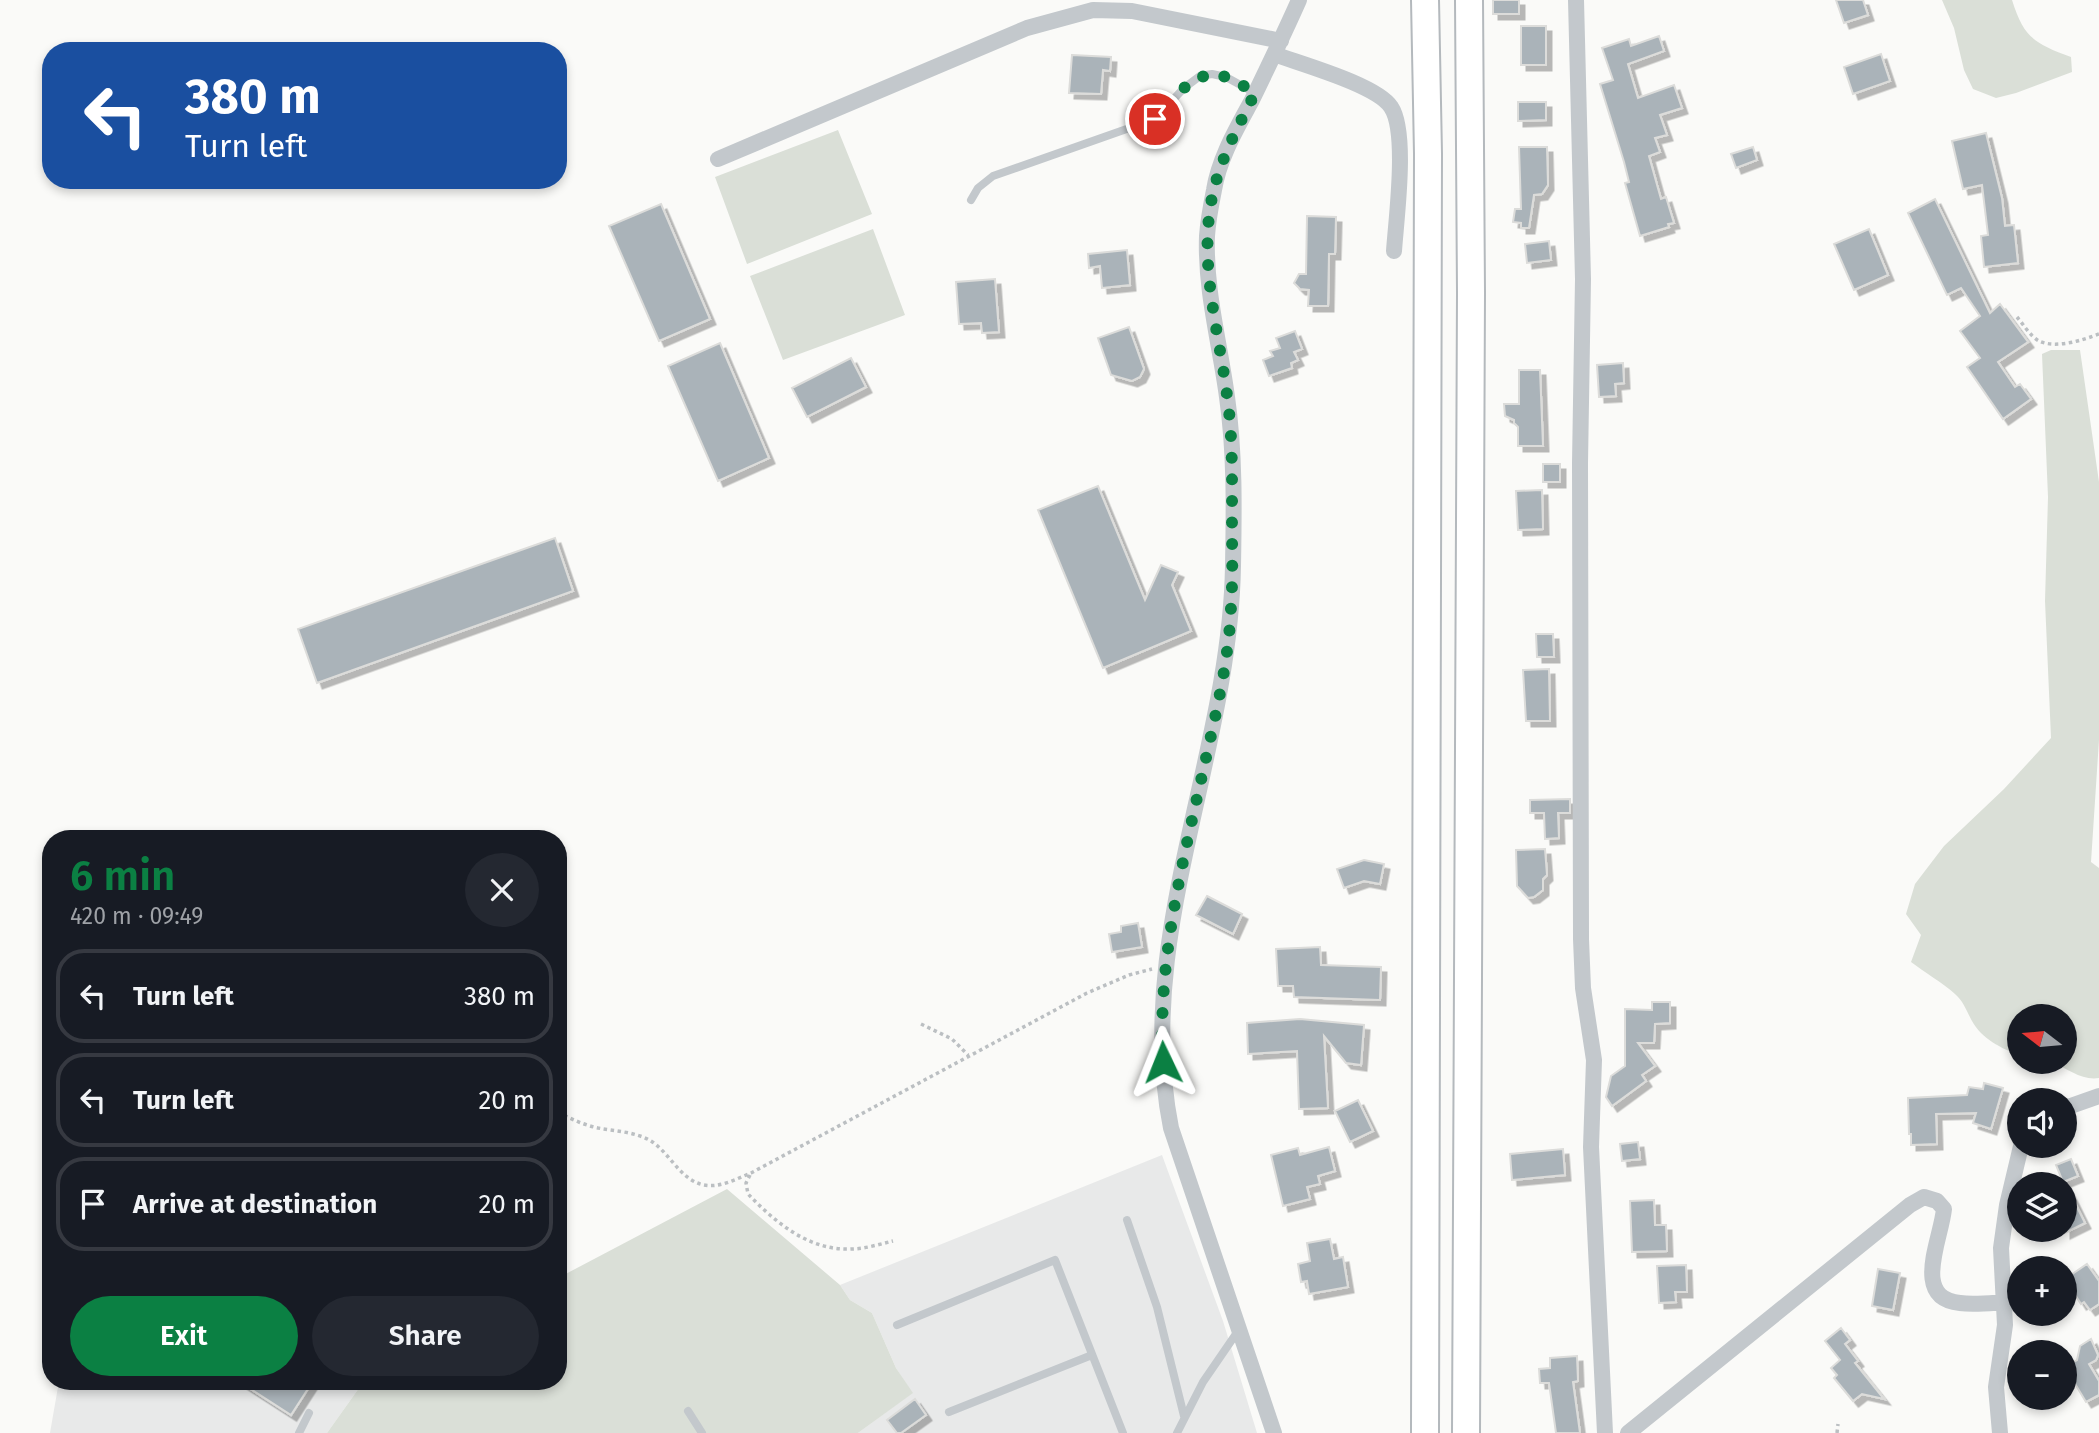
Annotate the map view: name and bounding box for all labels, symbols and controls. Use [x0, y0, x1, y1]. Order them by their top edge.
text: 380 m [185, 67, 321, 126]
icon: left [70, 70, 161, 161]
pin [1125, 89, 1185, 149]
icon: arrive [1136, 100, 1174, 138]
text: Turn left [185, 127, 307, 165]
text: 6 min [70, 851, 175, 901]
button: close [465, 853, 539, 927]
text: 420 m · 09:49 [70, 902, 203, 930]
icon: left [74, 977, 112, 1015]
text: Turn left [133, 981, 234, 1012]
text: 380 m [464, 981, 535, 1012]
north arrow [2007, 1004, 2077, 1074]
map controls [2007, 1004, 2077, 1410]
position arrow [1126, 1025, 1200, 1099]
icon: left [74, 1081, 112, 1119]
text: Turn left [133, 1085, 234, 1116]
text: 20 m [478, 1085, 535, 1116]
button: sound [2007, 1088, 2077, 1158]
button: layers [2007, 1172, 2077, 1242]
icon: arrive [74, 1185, 112, 1223]
text: Arrive at destination [133, 1189, 377, 1220]
text: 20 m [478, 1189, 535, 1220]
button: + [2007, 1256, 2077, 1326]
button: Exit [70, 1296, 298, 1376]
button: Share [312, 1296, 539, 1376]
button: − [2007, 1340, 2077, 1410]

